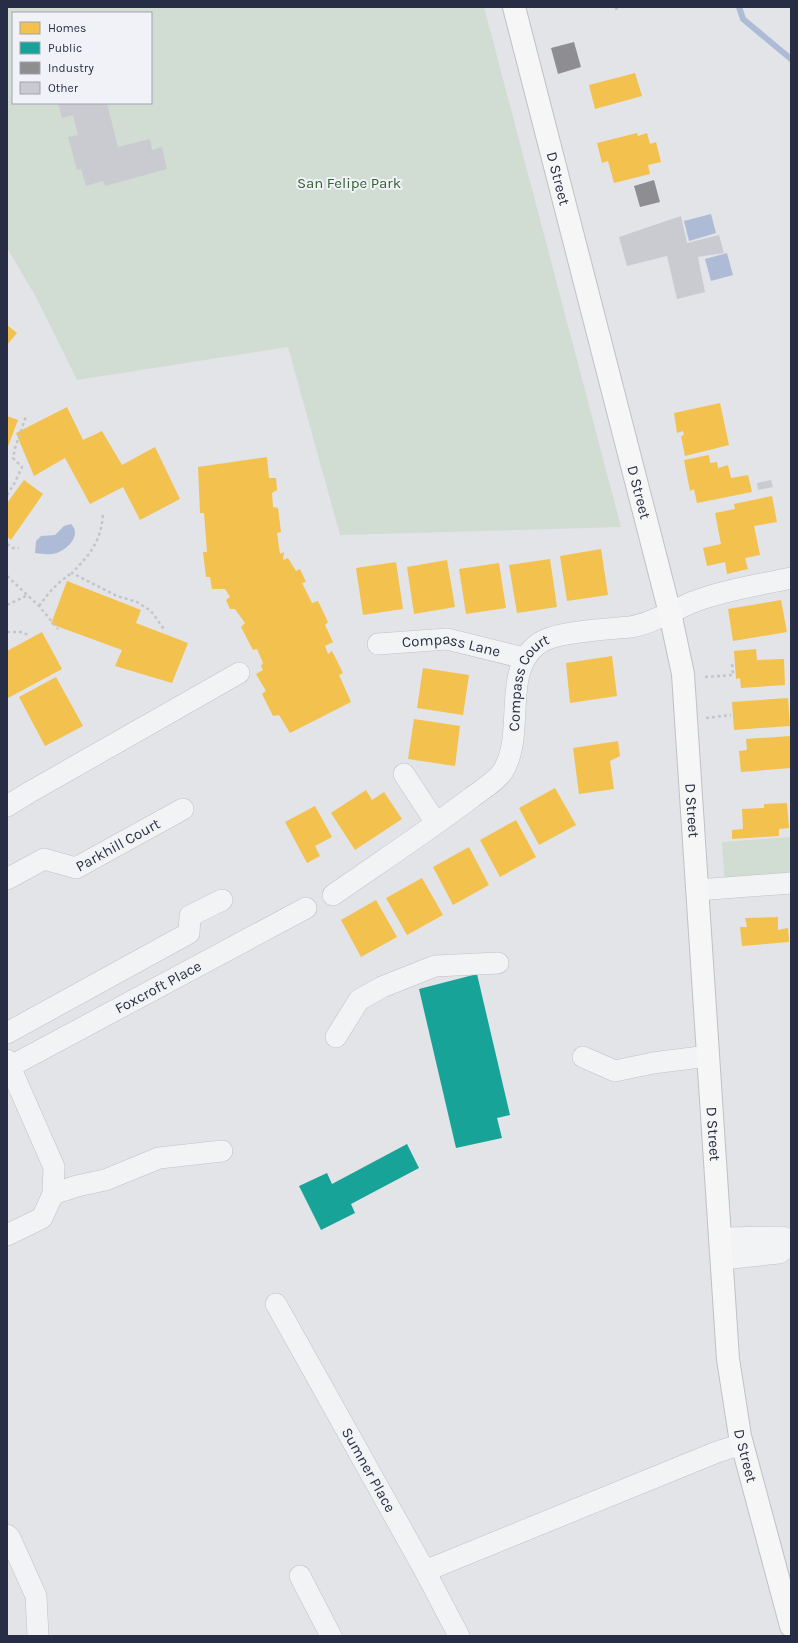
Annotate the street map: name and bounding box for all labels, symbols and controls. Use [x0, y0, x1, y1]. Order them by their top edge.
legend [12, 12, 152, 104]
text: Homes [48, 21, 86, 35]
text: Public [48, 41, 82, 55]
text: Industry [48, 61, 94, 75]
text: Other [48, 81, 79, 95]
street label: D Street [543, 150, 574, 207]
park label: San Felipe Park [297, 174, 401, 192]
street label: D Street [623, 463, 655, 521]
street label: Compass Lane [401, 630, 502, 661]
street label: Compass Court [505, 630, 552, 732]
street label: D Street [681, 783, 703, 839]
street label: Parkhill Court [72, 814, 163, 875]
street label: Foxcroft Place [112, 957, 204, 1018]
street label: D Street [702, 1106, 724, 1162]
street label: Sumner Place [338, 1424, 399, 1515]
street label: D Street [730, 1428, 761, 1485]

